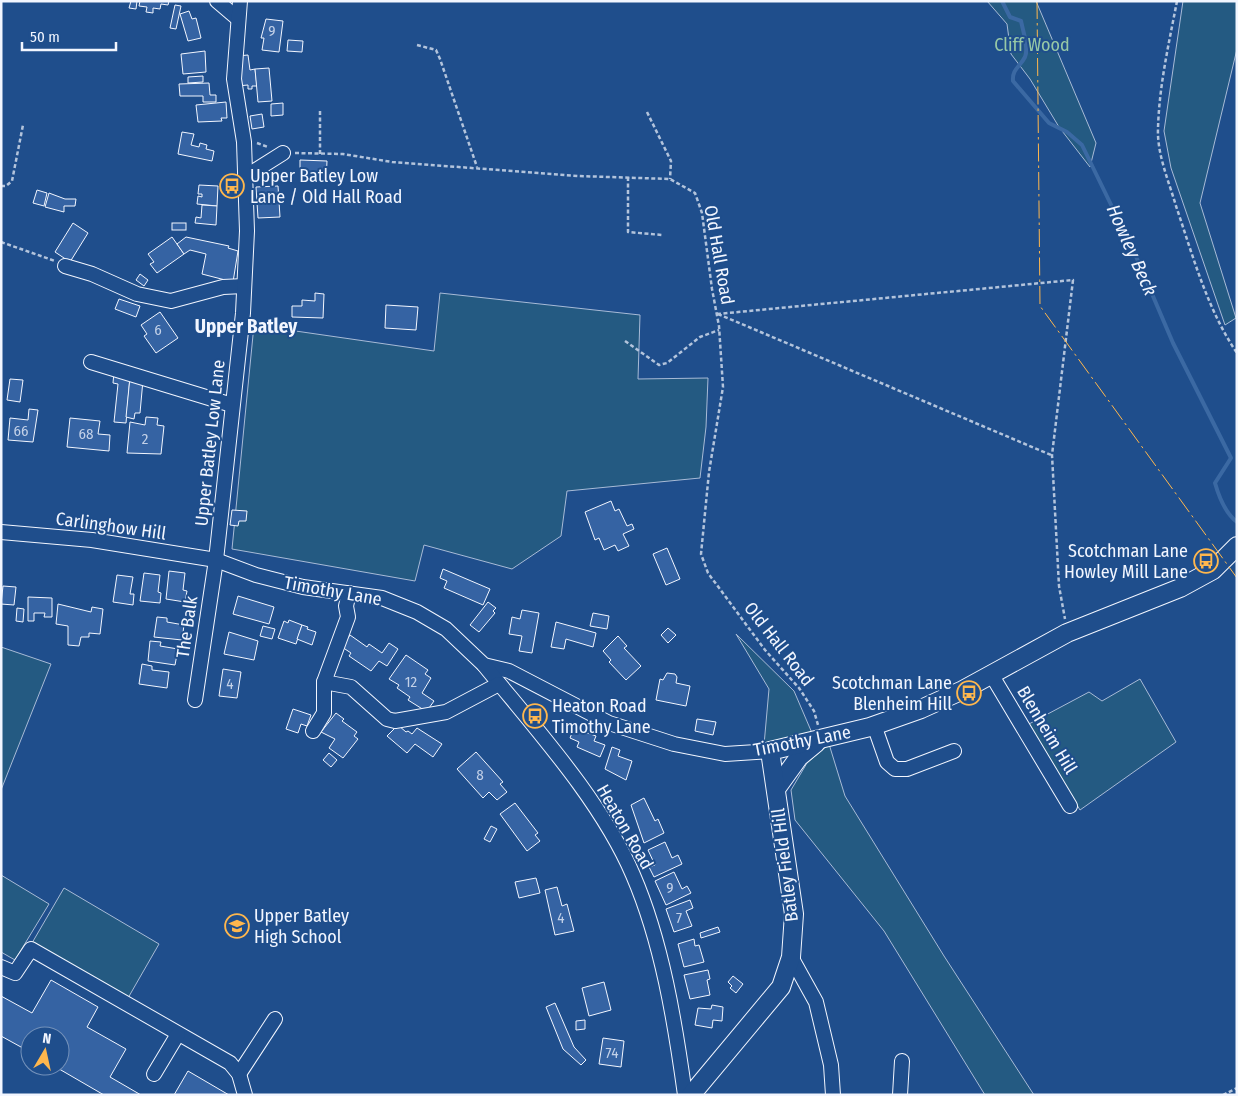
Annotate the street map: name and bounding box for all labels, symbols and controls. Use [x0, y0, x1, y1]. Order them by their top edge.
scale bar [22, 20, 116, 52]
house number: 9 [268, 22, 276, 40]
text: 50 m [30, 28, 60, 46]
park label: Cliff Wood [994, 34, 1070, 56]
place label: Upper Batley Low Lane / Old Hall Road [250, 165, 402, 208]
bus stop icon: Upper Batley Low Lane / Old Hall Road [219, 173, 245, 199]
water label: Howley Beck [1102, 201, 1162, 299]
street label: Old Hall Road [699, 204, 739, 306]
district label: Upper Batley [195, 315, 298, 338]
house number: 6 [154, 321, 162, 339]
street label: Upper Batley Low Lane [190, 359, 230, 527]
house number: 66 [14, 422, 28, 440]
house number: 68 [79, 425, 93, 443]
house number: 2 [142, 430, 149, 448]
street label: Carlinghow Hill [54, 507, 168, 545]
place label: Scotchman Lane Howley Mill Lane [1064, 540, 1188, 583]
bus stop icon: Scotchman Lane Howley Mill Lane [1193, 548, 1219, 574]
street label: Timothy Lane [282, 572, 384, 610]
street label: The Balk [172, 594, 202, 660]
street label: Old Hall Road [739, 598, 819, 690]
place label: Scotchman Lane Blenheim Hill [832, 672, 952, 715]
house number: 12 [405, 673, 418, 691]
house number: 4 [226, 675, 234, 693]
bus stop icon: Scotchman Lane Blenheim Hill [956, 680, 982, 706]
street label: Blenheim Hill [1012, 682, 1082, 778]
place label: Heaton Road Timothy Lane [552, 695, 651, 738]
bus stop icon: Heaton Road Timothy Lane [522, 703, 548, 729]
street label: Timothy Lane [751, 721, 853, 761]
house number: 8 [476, 766, 484, 784]
street label: Heaton Road [592, 781, 658, 873]
street label: Batley Field Hill [767, 807, 803, 923]
house number: 9 [666, 879, 674, 897]
place label: Upper Batley High School [254, 905, 349, 948]
house number: 4 [557, 909, 565, 927]
house number: 7 [676, 909, 682, 927]
school or university icon: Upper Batley High School [224, 913, 250, 939]
north arrow [20, 1026, 70, 1076]
text: N [41, 1030, 52, 1048]
house number: 74 [606, 1044, 618, 1062]

